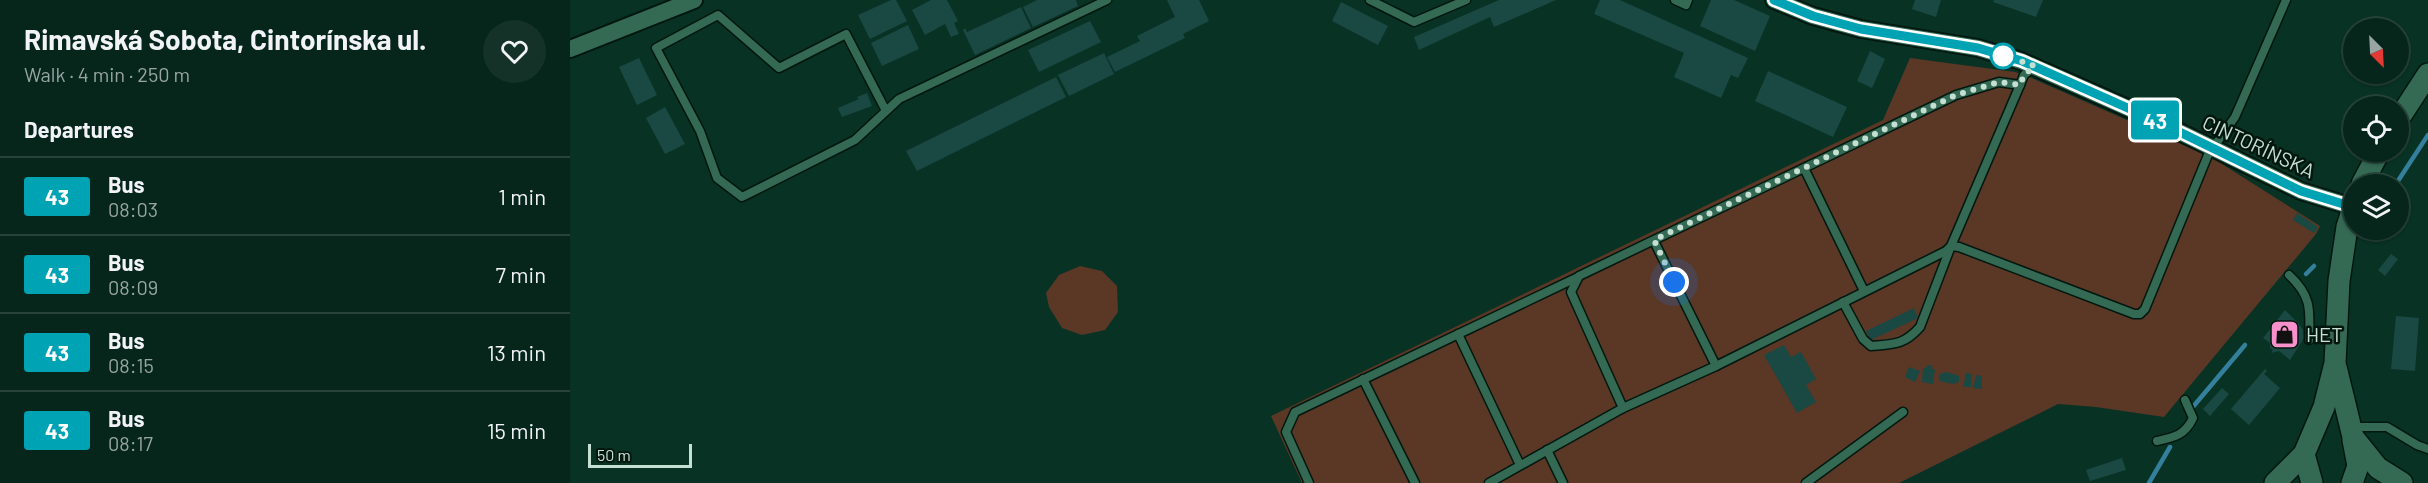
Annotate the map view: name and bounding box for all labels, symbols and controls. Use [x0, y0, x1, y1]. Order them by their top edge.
north arrow [2343, 18, 2409, 84]
map controls [2343, 18, 2409, 240]
button: heart [483, 20, 546, 83]
text: Rimavská Sobota, Cintorínska ul. [24, 22, 427, 56]
unlabelled marker [1990, 43, 2016, 69]
text: Walk · 4 min · 250 m [24, 62, 190, 86]
button: locate [2343, 96, 2409, 162]
line badge: 43 [2128, 100, 2182, 140]
text: 43 [2143, 108, 2167, 133]
street label: CINTORÍNSKA [2199, 110, 2319, 182]
text: Departures [24, 116, 134, 142]
text: Bus [108, 171, 145, 197]
button: layers [2343, 174, 2409, 240]
text: 1 min [498, 183, 546, 209]
text: 43 [45, 184, 69, 209]
text: 08:03 [108, 197, 158, 221]
text: Bus [108, 249, 145, 275]
text: 7 min [496, 261, 546, 287]
text: 43 [45, 262, 69, 287]
your location [1659, 267, 1689, 297]
text: 08:09 [108, 275, 158, 299]
shop icon: HET [2269, 318, 2301, 350]
place label: HET [2306, 322, 2343, 346]
text: Bus [108, 327, 145, 353]
text: 13 min [487, 339, 546, 365]
text: 43 [45, 340, 69, 365]
text: 08:15 [108, 353, 154, 377]
text: Bus [108, 405, 145, 431]
text: 15 min [487, 417, 546, 443]
text: 43 [45, 418, 69, 443]
text: 08:17 [108, 431, 153, 455]
scale bar [588, 441, 692, 468]
text: 50 m [597, 445, 631, 464]

